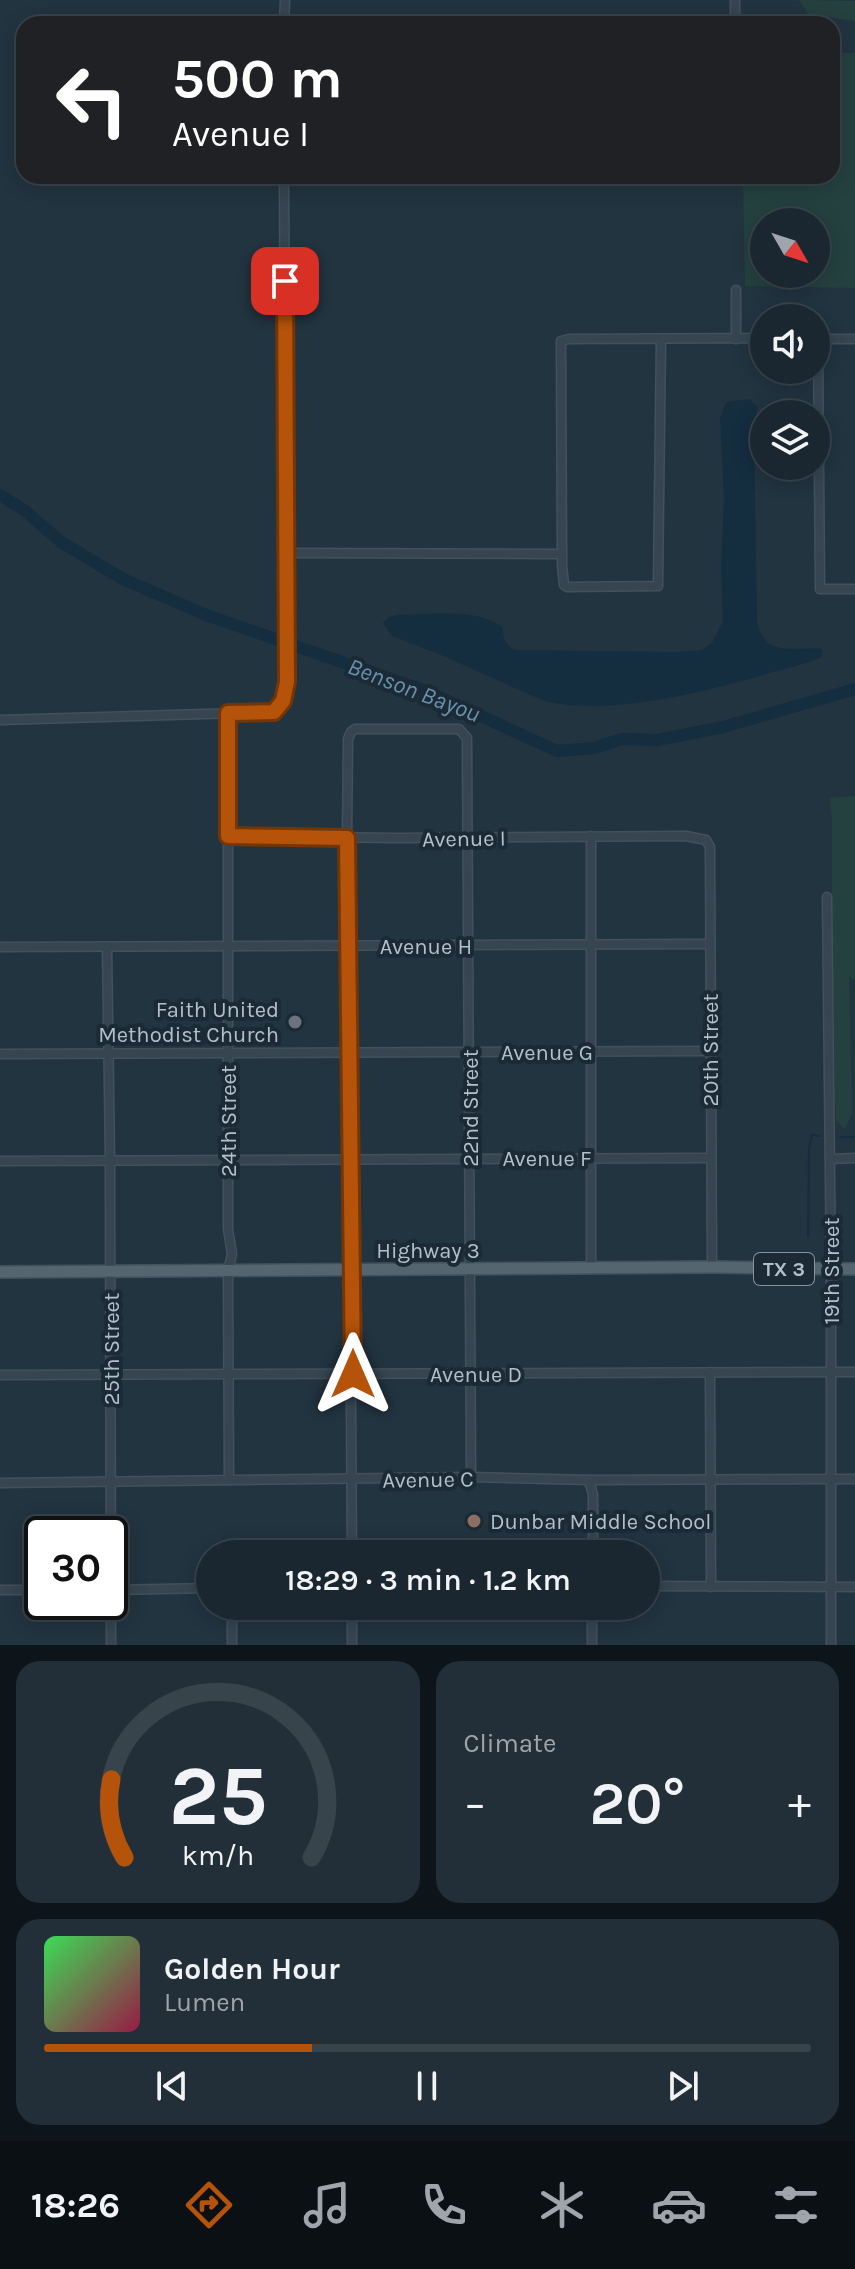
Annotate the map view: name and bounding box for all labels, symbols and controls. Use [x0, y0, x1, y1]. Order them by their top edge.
text: 500 m [172, 46, 343, 111]
icon: left [40, 48, 144, 152]
text: Avenue I [172, 113, 309, 155]
north arrow [750, 208, 830, 288]
map controls [750, 208, 830, 480]
pin [251, 247, 319, 315]
icon: arrive [263, 259, 307, 303]
button: sound [750, 304, 830, 384]
button: layers [750, 400, 830, 480]
water label: Benson Bayou [344, 652, 484, 728]
street label: Avenue I [422, 825, 506, 853]
street label: Avenue H [380, 934, 472, 960]
street label: 20th Street [698, 994, 724, 1106]
place label: Faith United Methodist Church [98, 997, 279, 1048]
marker: Faith United Methodist Church [286, 1013, 304, 1031]
street label: Avenue G [501, 1040, 593, 1066]
street label: 22nd Street [458, 1049, 484, 1167]
street label: 24th Street [216, 1065, 242, 1177]
street label: Avenue F [502, 1146, 592, 1172]
street label: 19th Street [819, 1217, 845, 1325]
street label: Highway 3 [376, 1238, 480, 1264]
road number: TX 3 [754, 1253, 814, 1285]
street label: 25th Street [99, 1293, 125, 1405]
position arrow [311, 1332, 395, 1416]
street label: Avenue D [430, 1362, 522, 1388]
street label: Avenue C [382, 1466, 474, 1494]
place label: Dunbar Middle School [490, 1509, 712, 1535]
marker: Dunbar Middle School [465, 1512, 483, 1530]
speed limit sign: 30 [24, 1516, 128, 1620]
text: 18:29 · 3 min · 1.2 km [285, 1562, 571, 1598]
text: Climate [464, 1728, 556, 1759]
text: 25 [168, 1748, 267, 1845]
text: 20° [589, 1769, 685, 1839]
text: − [464, 1778, 487, 1829]
text: + [788, 1778, 811, 1829]
text: km/h [182, 1839, 254, 1872]
text: Golden Hour [164, 1951, 340, 1987]
text: Lumen [164, 1987, 245, 2018]
icon: previous [150, 2064, 194, 2108]
icon: pause [405, 2064, 449, 2108]
icon: next [661, 2064, 705, 2108]
icon: directions [181, 2177, 237, 2233]
icon: music [299, 2177, 355, 2233]
icon: phone [416, 2177, 472, 2233]
icon: climate [534, 2177, 590, 2233]
icon: car [651, 2177, 707, 2233]
icon: filters [768, 2177, 824, 2233]
text: 18:26 [31, 2184, 120, 2226]

